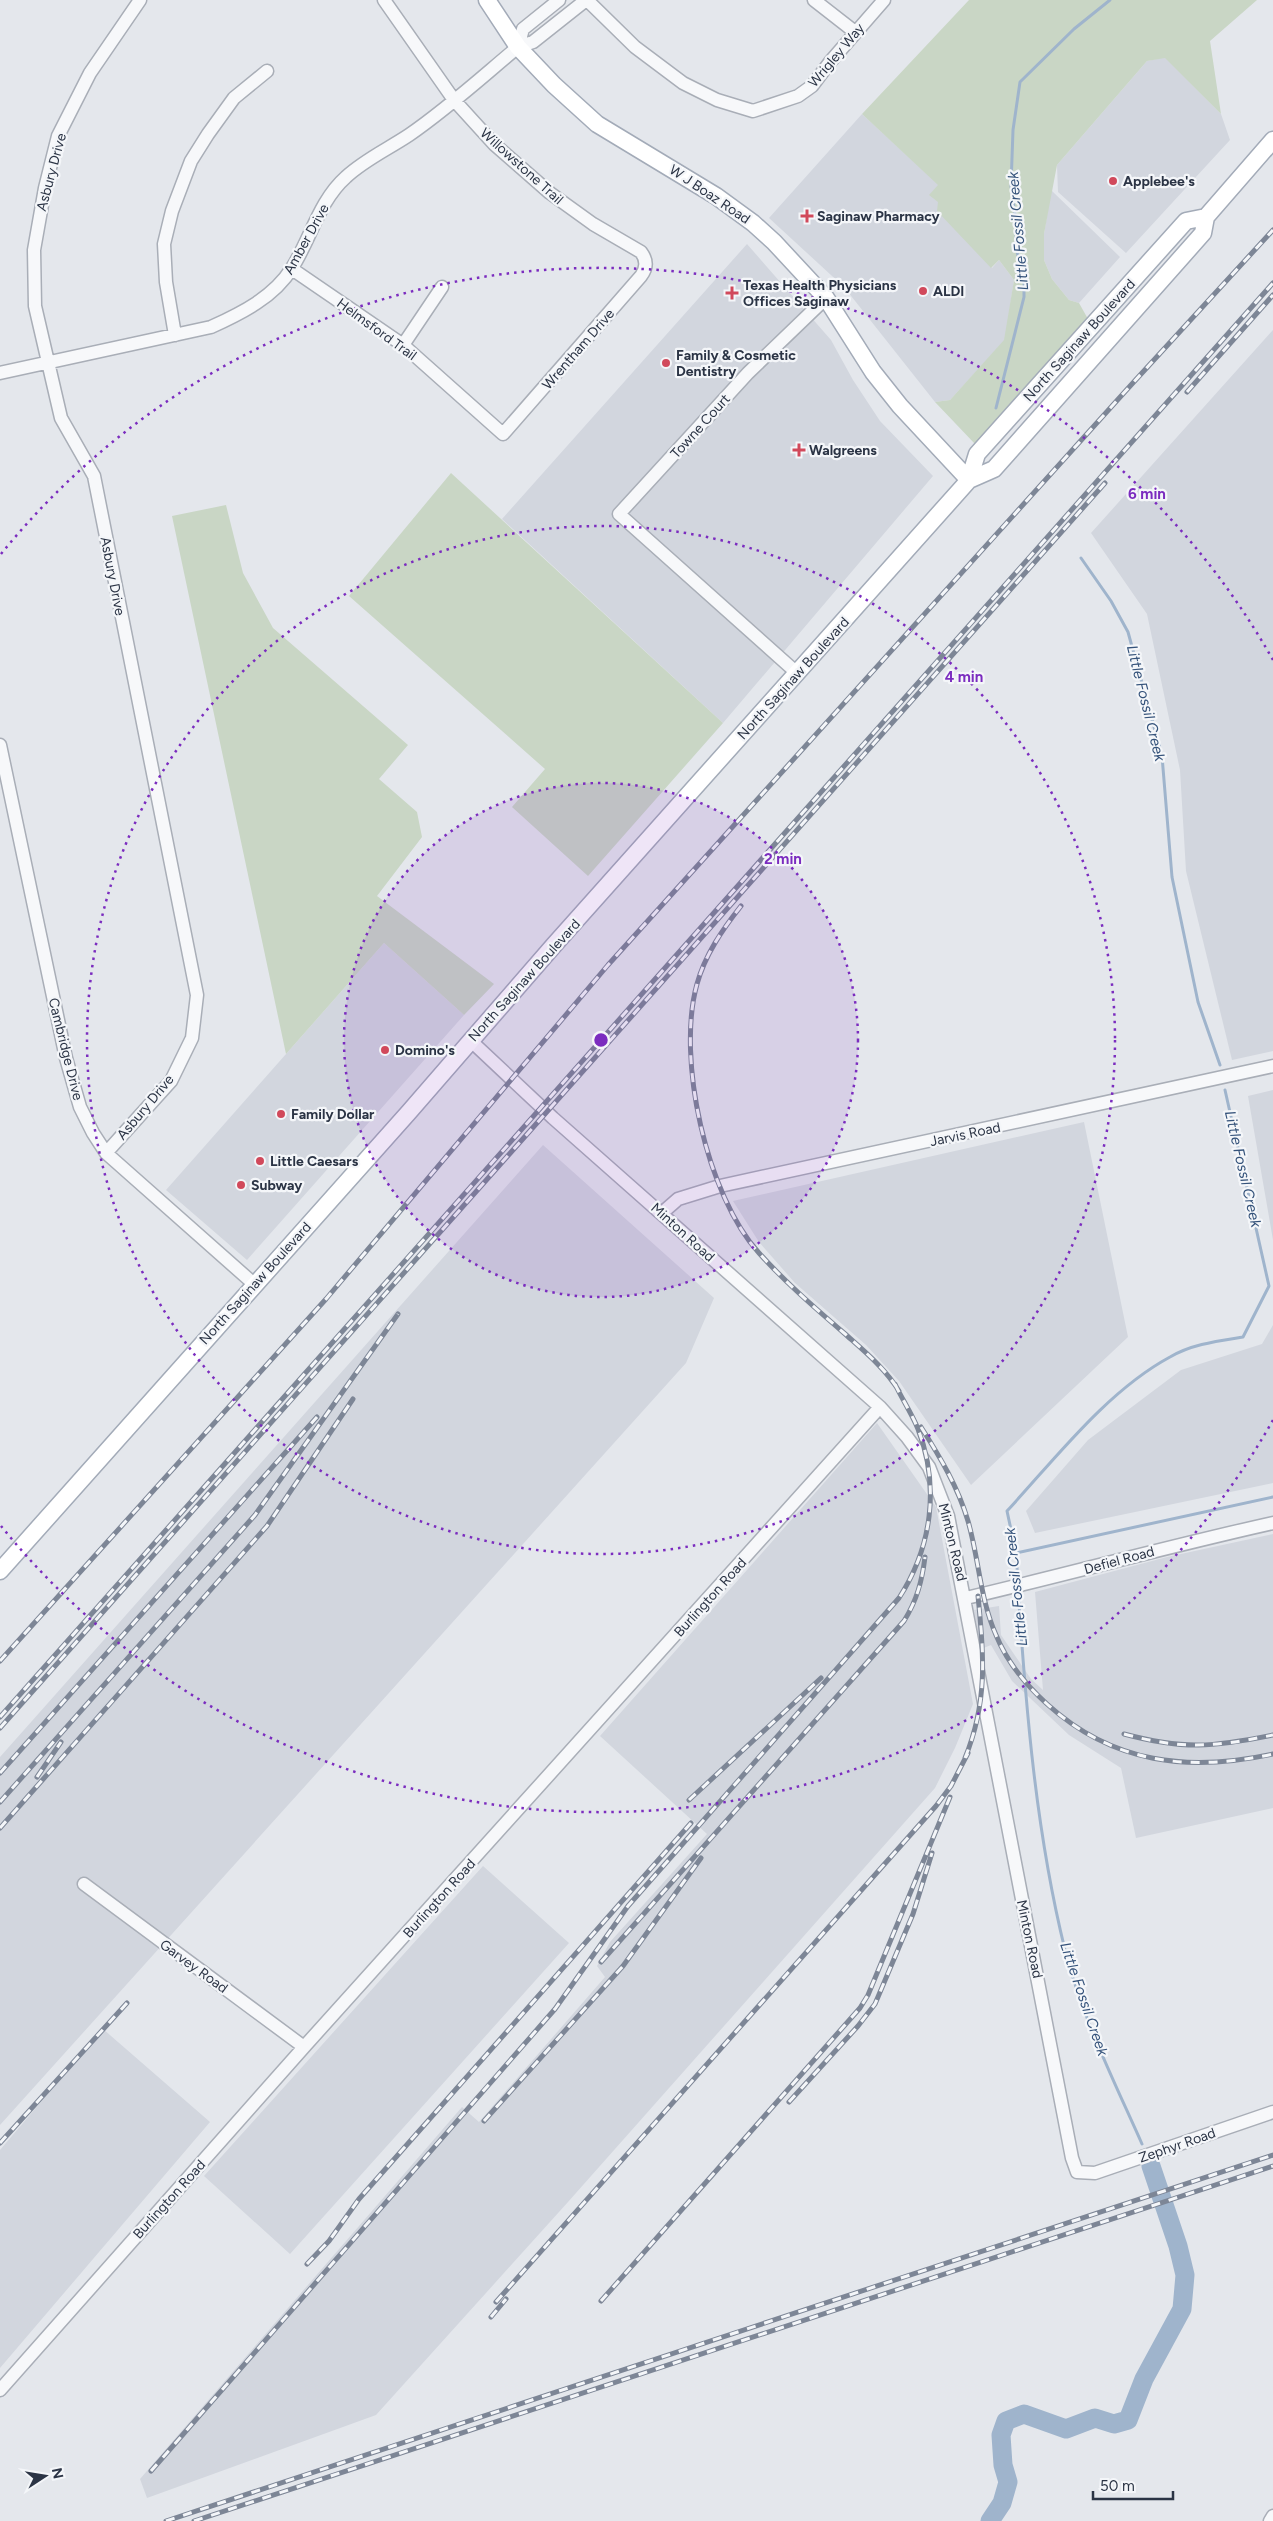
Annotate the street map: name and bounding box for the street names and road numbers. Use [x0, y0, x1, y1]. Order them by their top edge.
street label: Wrigley Way [805, 19, 868, 91]
street label: Willowstone Trail [477, 125, 567, 208]
street label: Asbury Drive [33, 131, 70, 213]
street label: W J Boaz Road [666, 161, 753, 228]
street label: Amber Drive [280, 201, 333, 277]
street label: North Saginaw Boulevard [1020, 276, 1139, 405]
street label: Helmsford Trail [333, 295, 420, 364]
street label: Wrentham Drive [539, 305, 618, 393]
street label: Towne Court [667, 391, 734, 462]
street label: Asbury Drive [97, 535, 129, 617]
street label: North Saginaw Boulevard [734, 614, 853, 743]
street label: North Saginaw Boulevard [465, 916, 584, 1045]
street label: Cambridge Drive [45, 996, 87, 1103]
street label: Asbury Drive [113, 1071, 178, 1143]
street label: Jarvis Road [928, 1119, 1002, 1150]
street label: Minton Road [647, 1199, 718, 1265]
street label: North Saginaw Boulevard [196, 1219, 315, 1348]
street label: Minton Road [935, 1501, 970, 1583]
street label: Defiel Road [1082, 1543, 1156, 1578]
street label: Burlington Road [670, 1554, 750, 1640]
street label: Burlington Road [399, 1855, 479, 1941]
street label: Minton Road [1013, 1898, 1046, 1980]
street label: Garvey Road [156, 1936, 231, 1997]
street label: Zephyr Road [1136, 2124, 1218, 2167]
street label: Burlington Road [129, 2156, 209, 2242]

